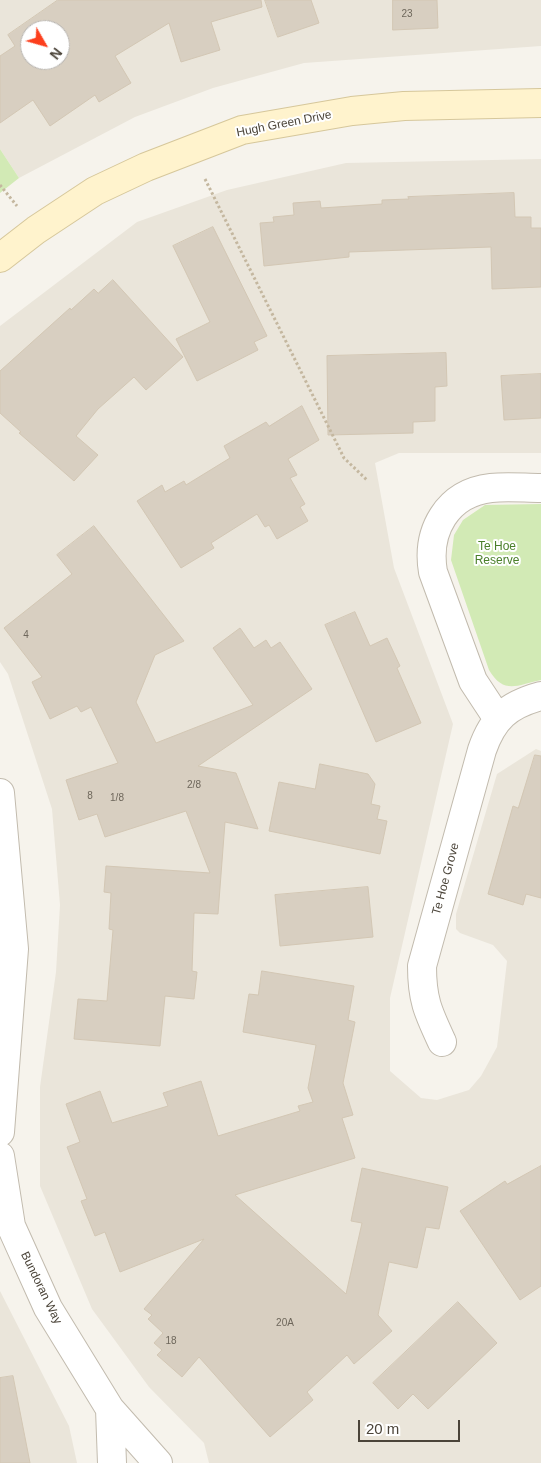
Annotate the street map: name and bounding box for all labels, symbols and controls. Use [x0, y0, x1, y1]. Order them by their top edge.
house number: 23 [401, 8, 413, 20]
north arrow [20, 20, 70, 70]
text: N [47, 45, 65, 63]
street label: Hugh Green Drive [235, 108, 333, 140]
park label: Te Hoe Reserve [475, 540, 519, 568]
house number: 4 [23, 629, 29, 641]
house number: 2/8 [187, 779, 201, 791]
house number: 8 [87, 790, 93, 802]
house number: 1/8 [110, 792, 124, 804]
street label: Te Hoe Grove [429, 841, 463, 917]
street label: Bundoran Way [17, 1249, 65, 1327]
house number: 20A [276, 1317, 294, 1329]
house number: 18 [165, 1335, 177, 1347]
scale bar [361, 1410, 464, 1442]
text: 20 m [366, 1420, 399, 1437]

